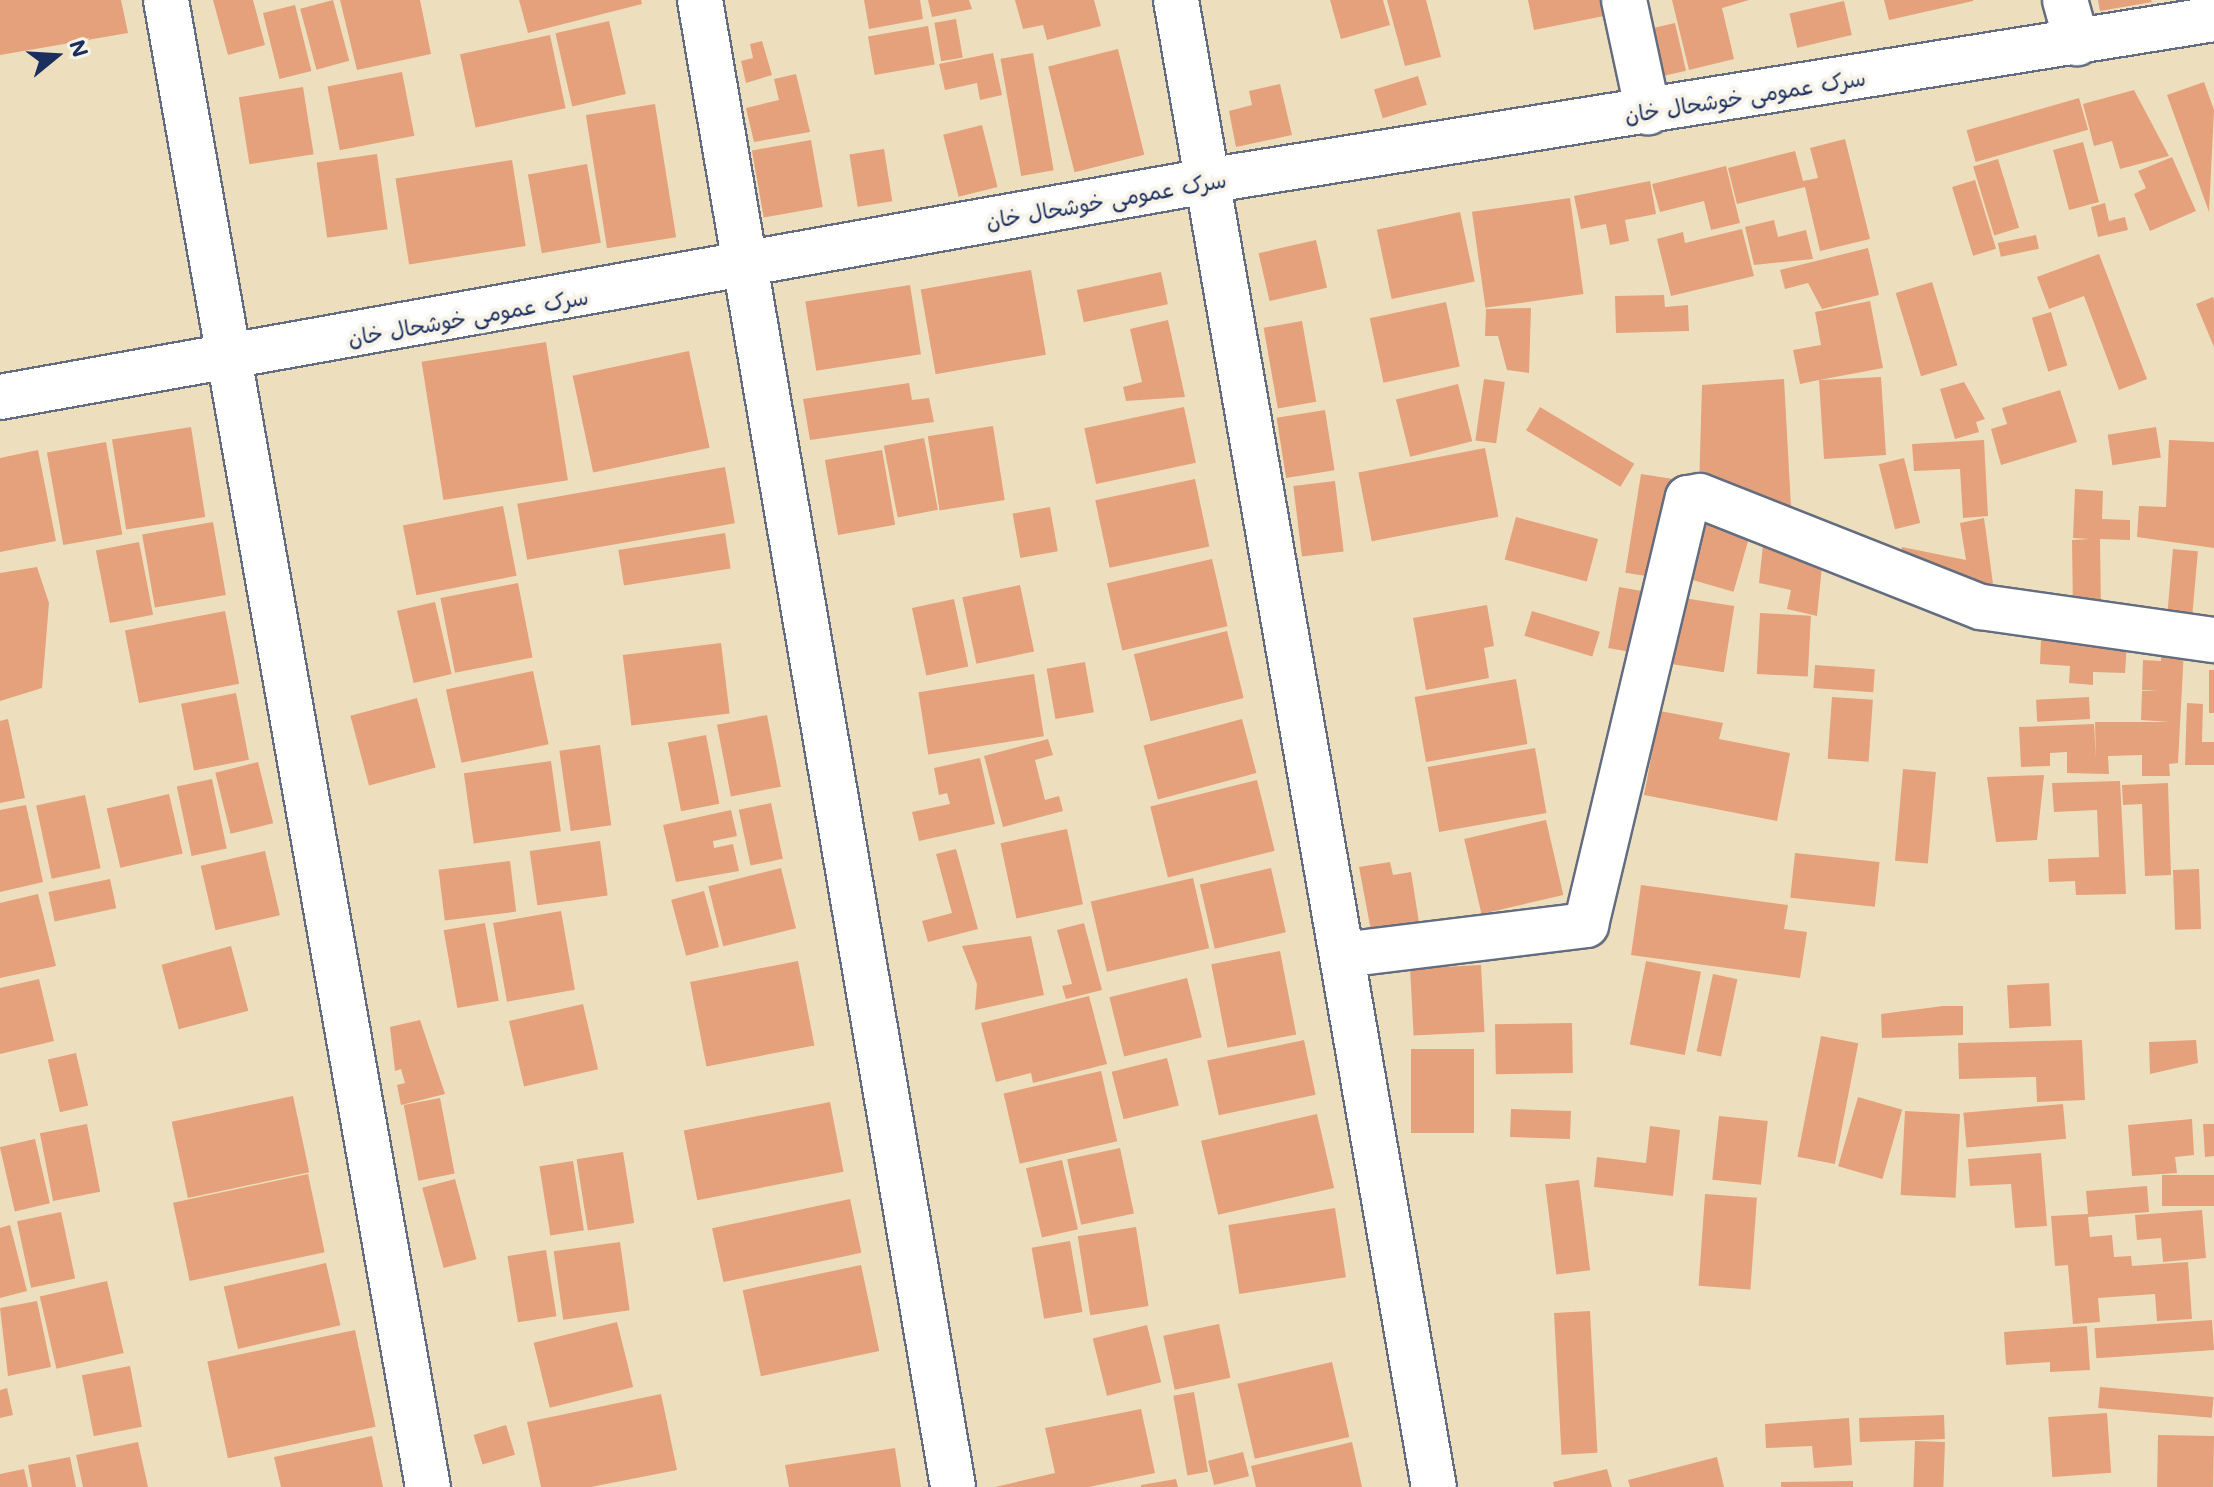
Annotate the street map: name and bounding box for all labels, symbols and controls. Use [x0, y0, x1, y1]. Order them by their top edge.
north arrow [16, 16, 96, 96]
text: N [63, 36, 96, 61]
street label: سرک عمومی خوشحال خان [1623, 64, 1867, 128]
street label: سرک عمومی خوشحال خان [984, 166, 1228, 234]
street label: سرک عمومی خوشحال خان [346, 283, 590, 351]

